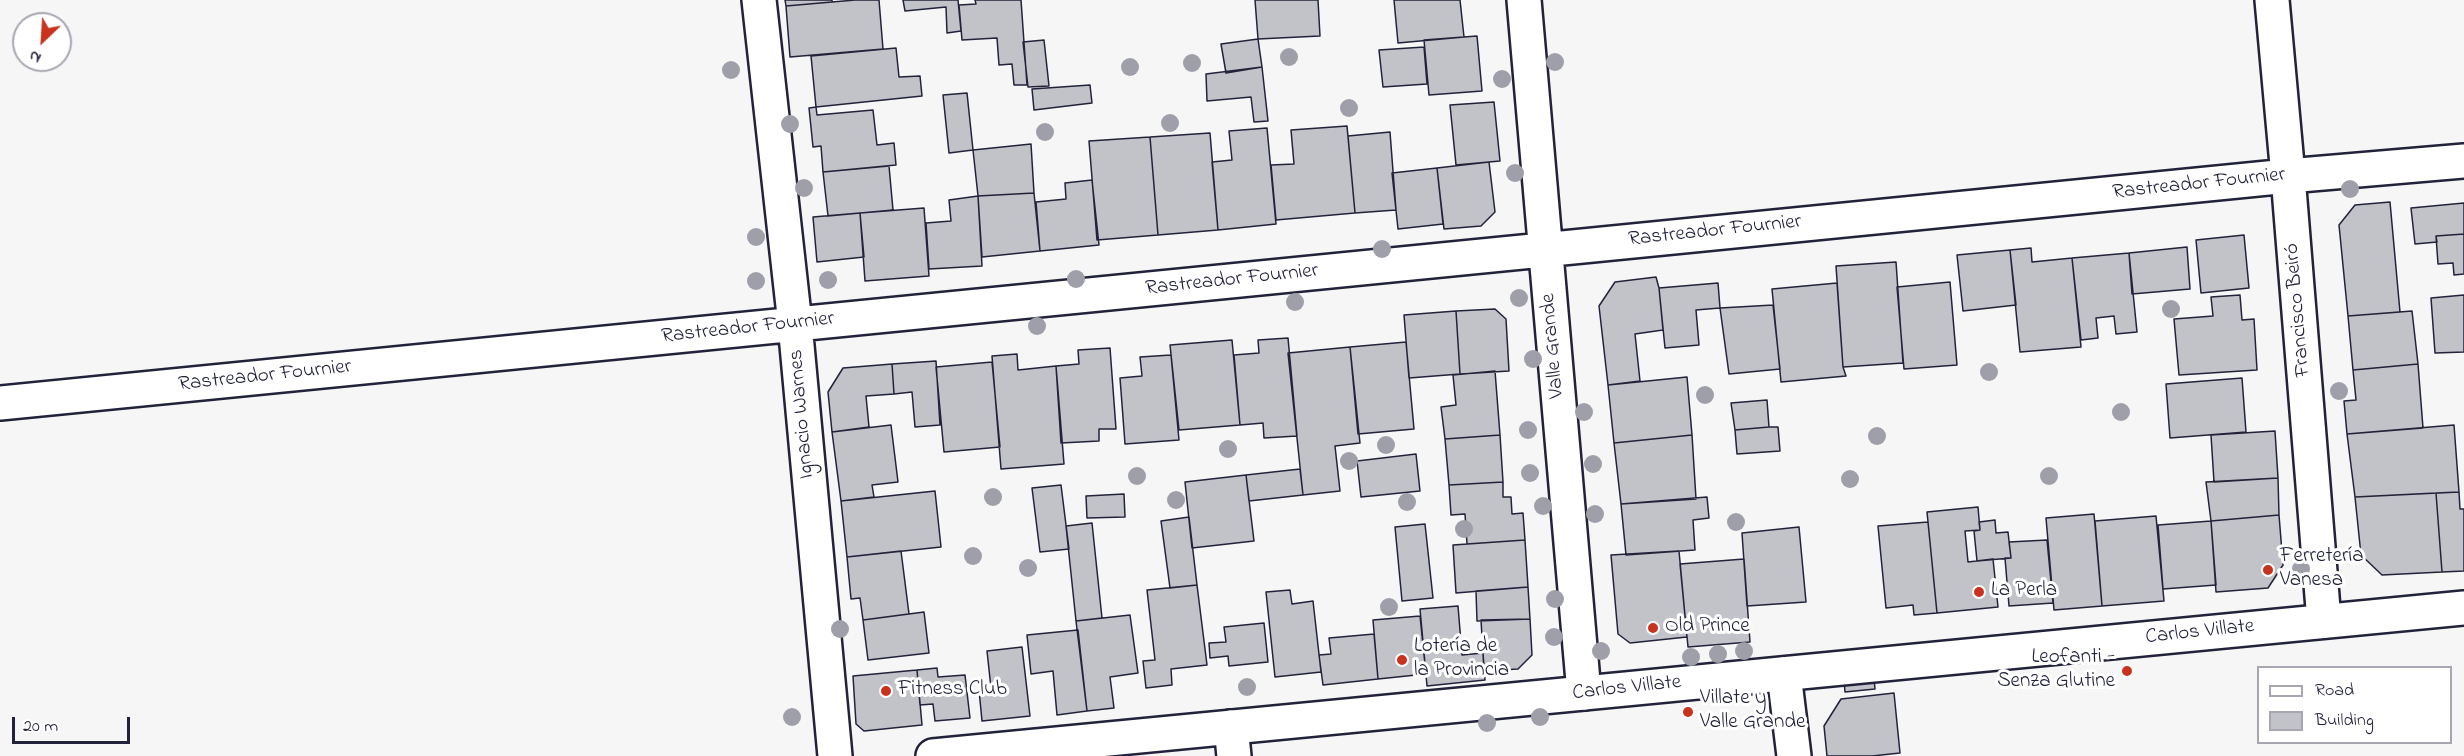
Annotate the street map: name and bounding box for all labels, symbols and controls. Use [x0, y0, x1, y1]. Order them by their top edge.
north arrow [12, 12, 72, 72]
text: N [25, 43, 45, 70]
street label: Rastreador Fournier [2111, 163, 2287, 207]
street label: Rastreador Fournier [1627, 210, 1803, 254]
street label: Francisco Beiró [2281, 242, 2317, 378]
street label: Rastreador Fournier [1144, 259, 1320, 303]
street label: Valle Grande [1537, 292, 1571, 400]
street label: Rastreador Fournier [660, 307, 836, 351]
street label: Ignacio Warnes [785, 348, 821, 480]
street label: Rastreador Fournier [177, 355, 353, 399]
place label: Ferretería Vanesa [2280, 545, 2364, 595]
marker: Ferretería Vanesa [2261, 563, 2275, 577]
place label: La Perla [1991, 579, 2057, 605]
marker: La Perla [1972, 585, 1986, 599]
place label: Old Prince [1665, 615, 1750, 641]
street label: Carlos Villate [2144, 615, 2256, 651]
marker: Old Prince [1646, 621, 1660, 635]
place label: Lotería de la Provincia [1414, 635, 1509, 685]
place label: Leofanti - Senza Glutine [1997, 646, 2115, 696]
marker: Lotería de la Provincia [1395, 653, 1409, 667]
marker: Leofanti - Senza Glutine [2120, 664, 2134, 678]
legend [2257, 666, 2452, 744]
street label: Carlos Villate [1571, 671, 1683, 707]
place label: Fitness Club [898, 678, 1007, 704]
text: Road [2315, 678, 2354, 704]
marker: Fitness Club [879, 684, 893, 698]
place label: Villate y Valle Grande [1700, 687, 1806, 737]
scale bar [15, 705, 134, 743]
marker: Villate y Valle Grande [1681, 705, 1695, 719]
text: Building [2315, 708, 2374, 734]
text: 20 m [23, 714, 58, 740]

